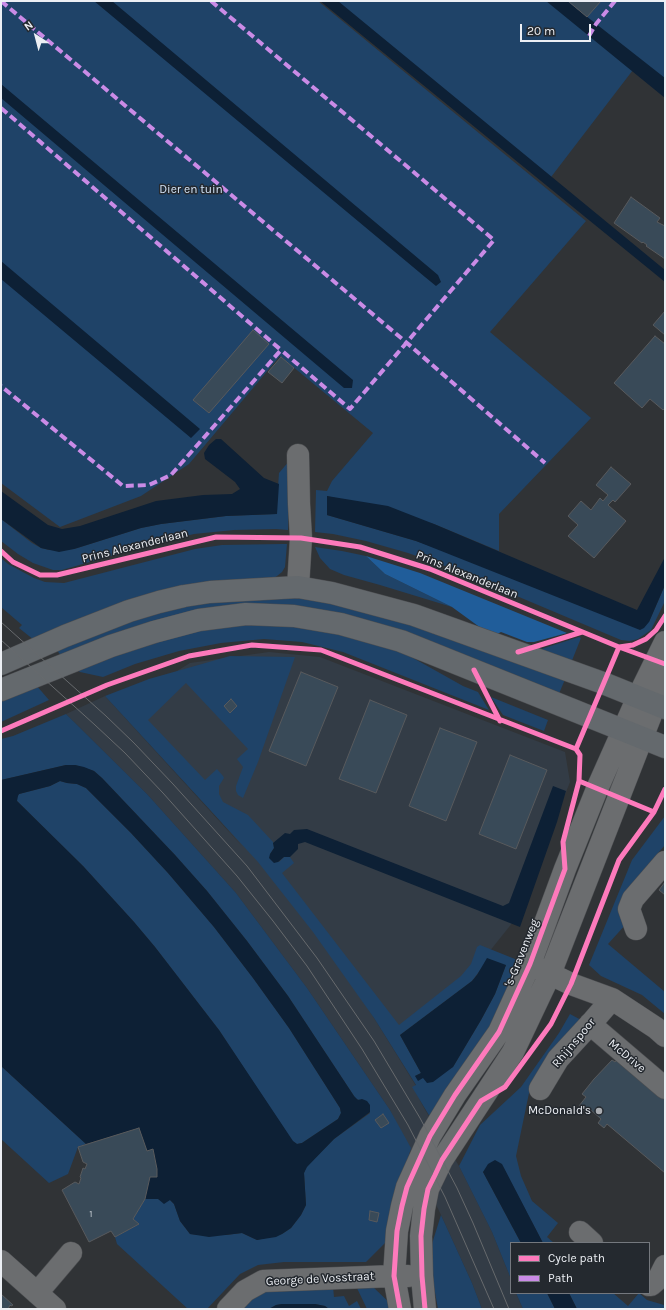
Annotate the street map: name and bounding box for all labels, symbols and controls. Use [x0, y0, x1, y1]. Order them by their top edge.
north arrow [16, 16, 56, 56]
scale bar [522, 16, 593, 42]
text: N [22, 18, 36, 33]
text: 20 m [527, 24, 555, 38]
park label: Dier en tuin [159, 183, 223, 197]
street label: Prins Alexanderlaan [80, 526, 190, 566]
street label: Prins Alexanderlaan [414, 548, 520, 602]
street label: 's-Gravenweg [502, 917, 542, 989]
street label: Rhijnspoor [549, 1015, 599, 1071]
street label: McDrive [605, 1036, 649, 1076]
place label: McDonald's [528, 1104, 591, 1118]
marker: McDonald's [594, 1106, 604, 1116]
house number: 1 [89, 1208, 93, 1220]
legend [510, 1242, 650, 1294]
text: Cycle path [548, 1251, 605, 1265]
street label: George de Vosstraat [265, 1269, 375, 1289]
text: Path [548, 1271, 573, 1285]

